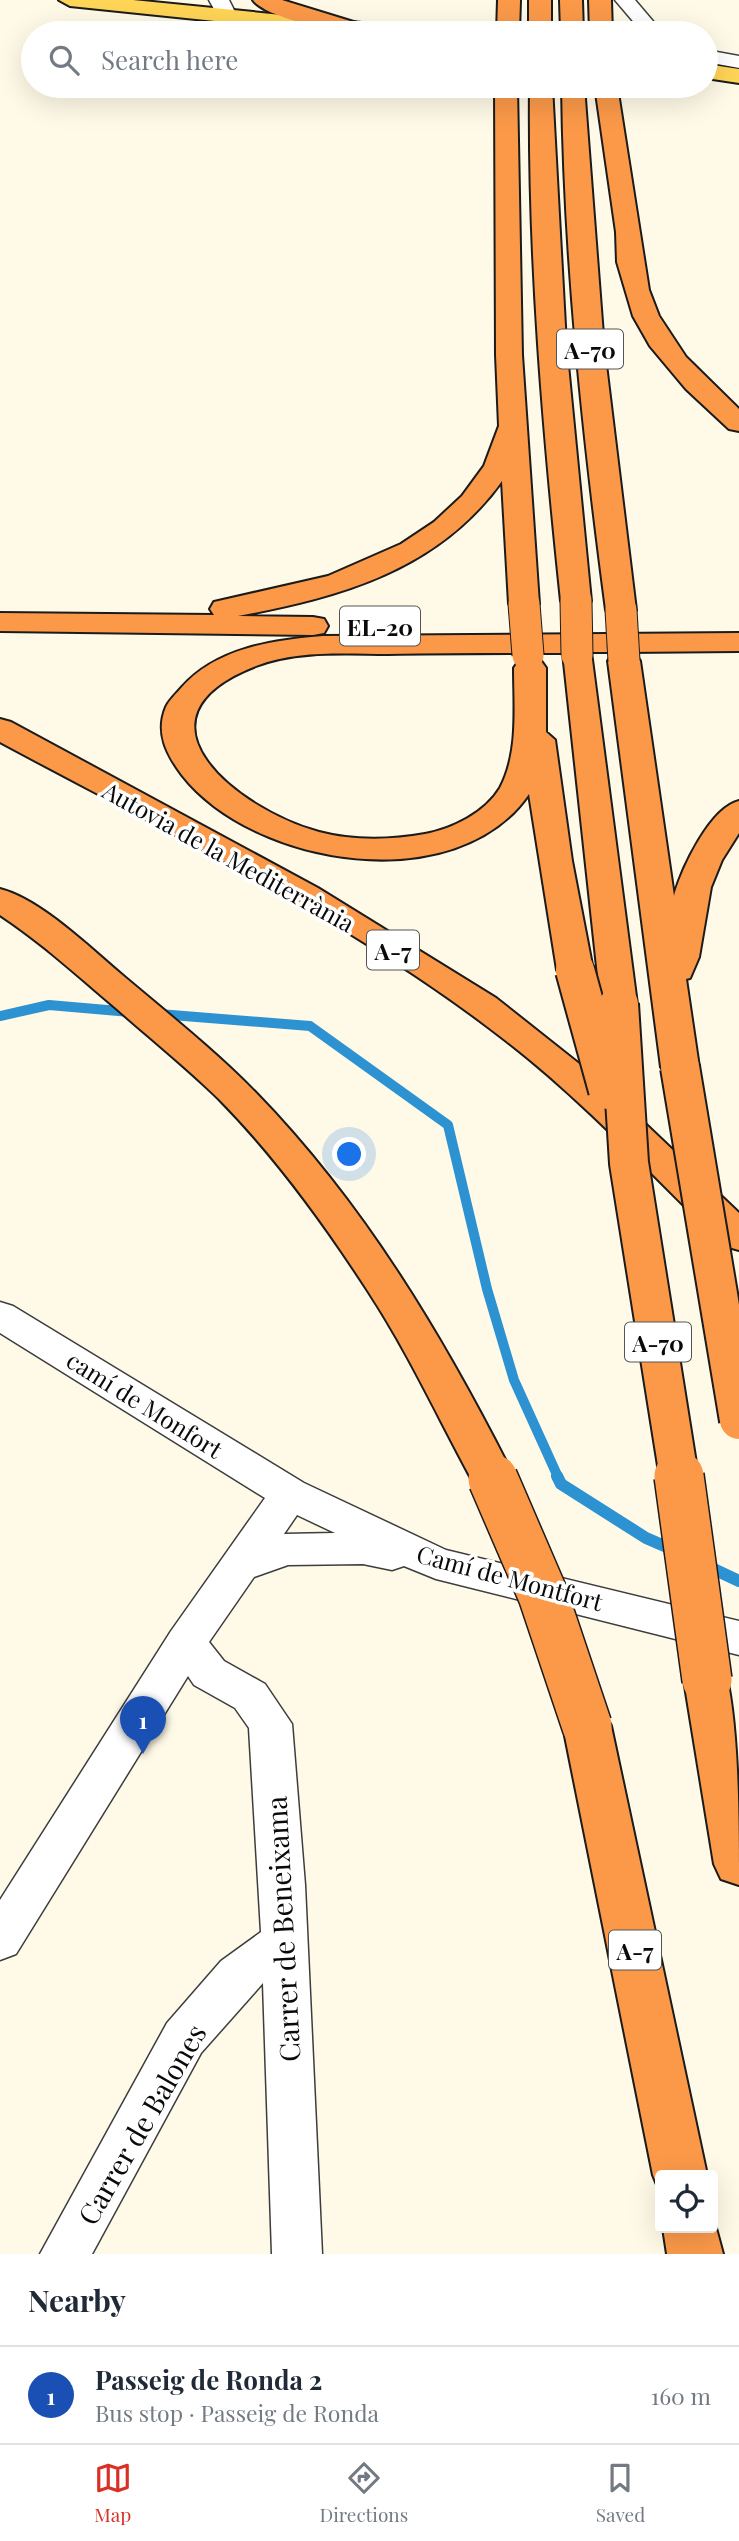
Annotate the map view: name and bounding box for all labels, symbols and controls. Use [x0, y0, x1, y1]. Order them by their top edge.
search box [21, 21, 718, 98]
icon: search [45, 41, 83, 79]
text: Search here [101, 42, 238, 77]
road number: A-70 [557, 330, 623, 368]
road number: EL-20 [340, 606, 420, 646]
street label: Autovia de la Mediterrània [97, 773, 361, 939]
road number: A-7 [367, 931, 419, 970]
your location [332, 1137, 366, 1171]
road number: A-70 [625, 1322, 691, 1362]
street label: camí de Monfort [61, 1343, 229, 1465]
street label: Camí de Montfort [414, 1537, 607, 1617]
pin: 1 [120, 1696, 166, 1754]
street label: Carrer de Beneixama [257, 1795, 307, 2063]
road number: A-7 [609, 1930, 661, 1969]
street label: Carrer de Balones [69, 2017, 213, 2231]
map controls [655, 2170, 718, 2233]
button: locate [655, 2170, 718, 2233]
text: Nearby [28, 2280, 126, 2320]
text: Passeig de Ronda 2 [95, 2362, 322, 2397]
text: 1 [47, 2380, 55, 2411]
text: 160 m [651, 2380, 711, 2411]
text: Bus stop · Passeig de Ronda [95, 2397, 379, 2428]
tab: Map [94, 2459, 132, 2527]
tab: Directions [319, 2459, 408, 2527]
tab: Saved [596, 2459, 645, 2527]

